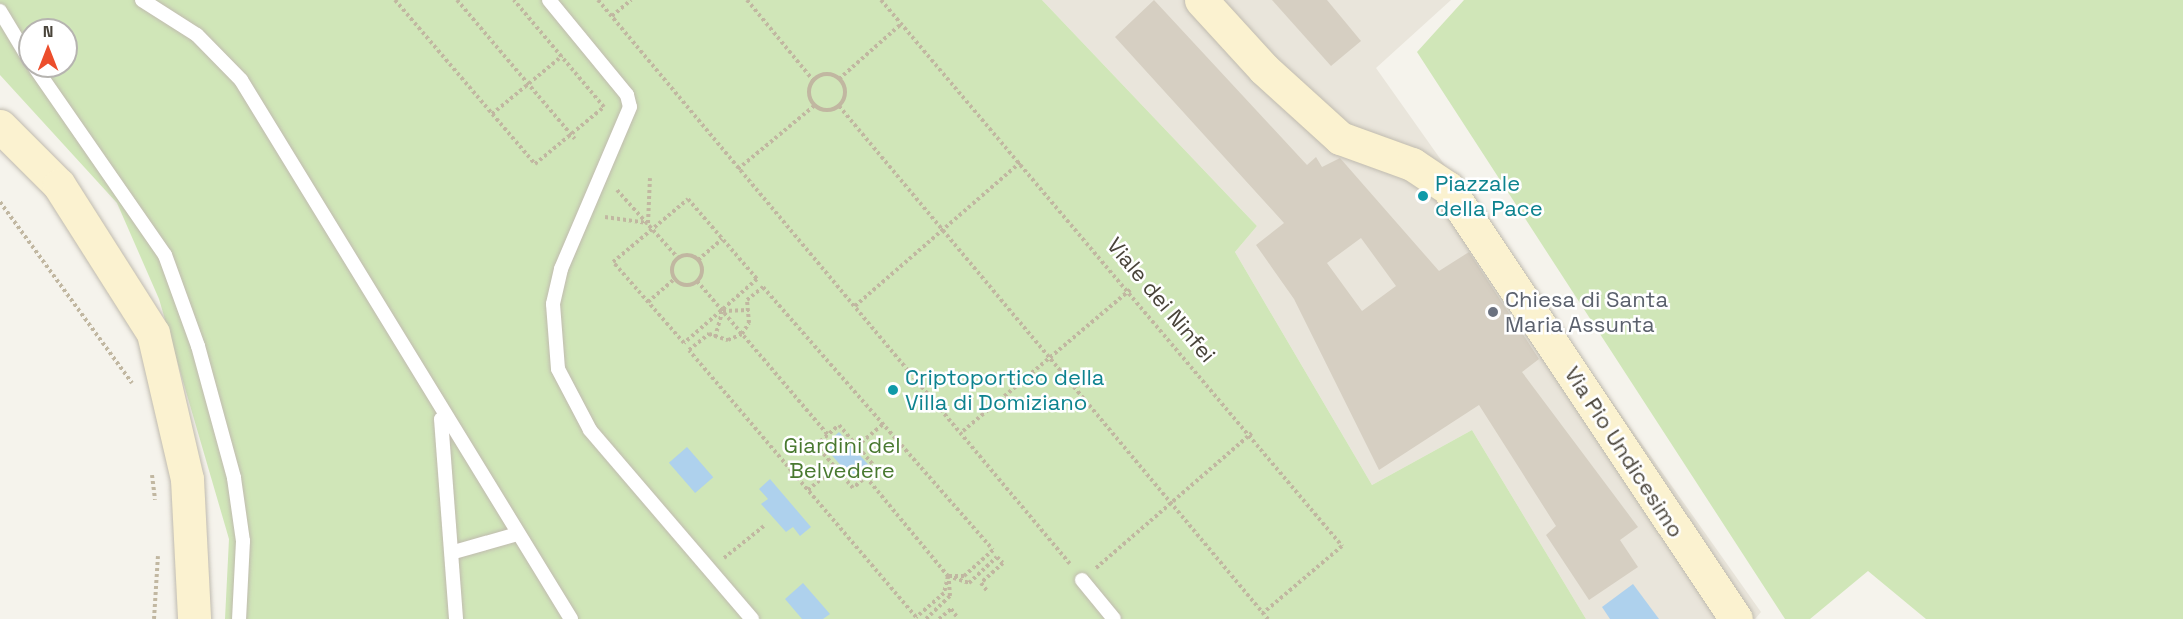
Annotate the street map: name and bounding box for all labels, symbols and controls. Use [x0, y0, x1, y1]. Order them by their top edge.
north arrow [18, 18, 78, 78]
text: N [43, 21, 53, 42]
place label: Piazzale della Pace [1435, 170, 1543, 222]
marker: Piazzale della Pace [1416, 189, 1430, 203]
street label: Viale dei Ninfei [1101, 232, 1221, 368]
place label: Chiesa di Santa Maria Assunta [1505, 286, 1668, 338]
marker: Chiesa di Santa Maria Assunta [1486, 305, 1500, 319]
street label: Via Pio Undicesimo [1559, 362, 1689, 542]
place label: Criptoportico della Villa di Domiziano [905, 364, 1104, 416]
marker: Criptoportico della Villa di Domiziano [886, 383, 900, 397]
park label: Giardini del Belvedere [783, 432, 901, 484]

